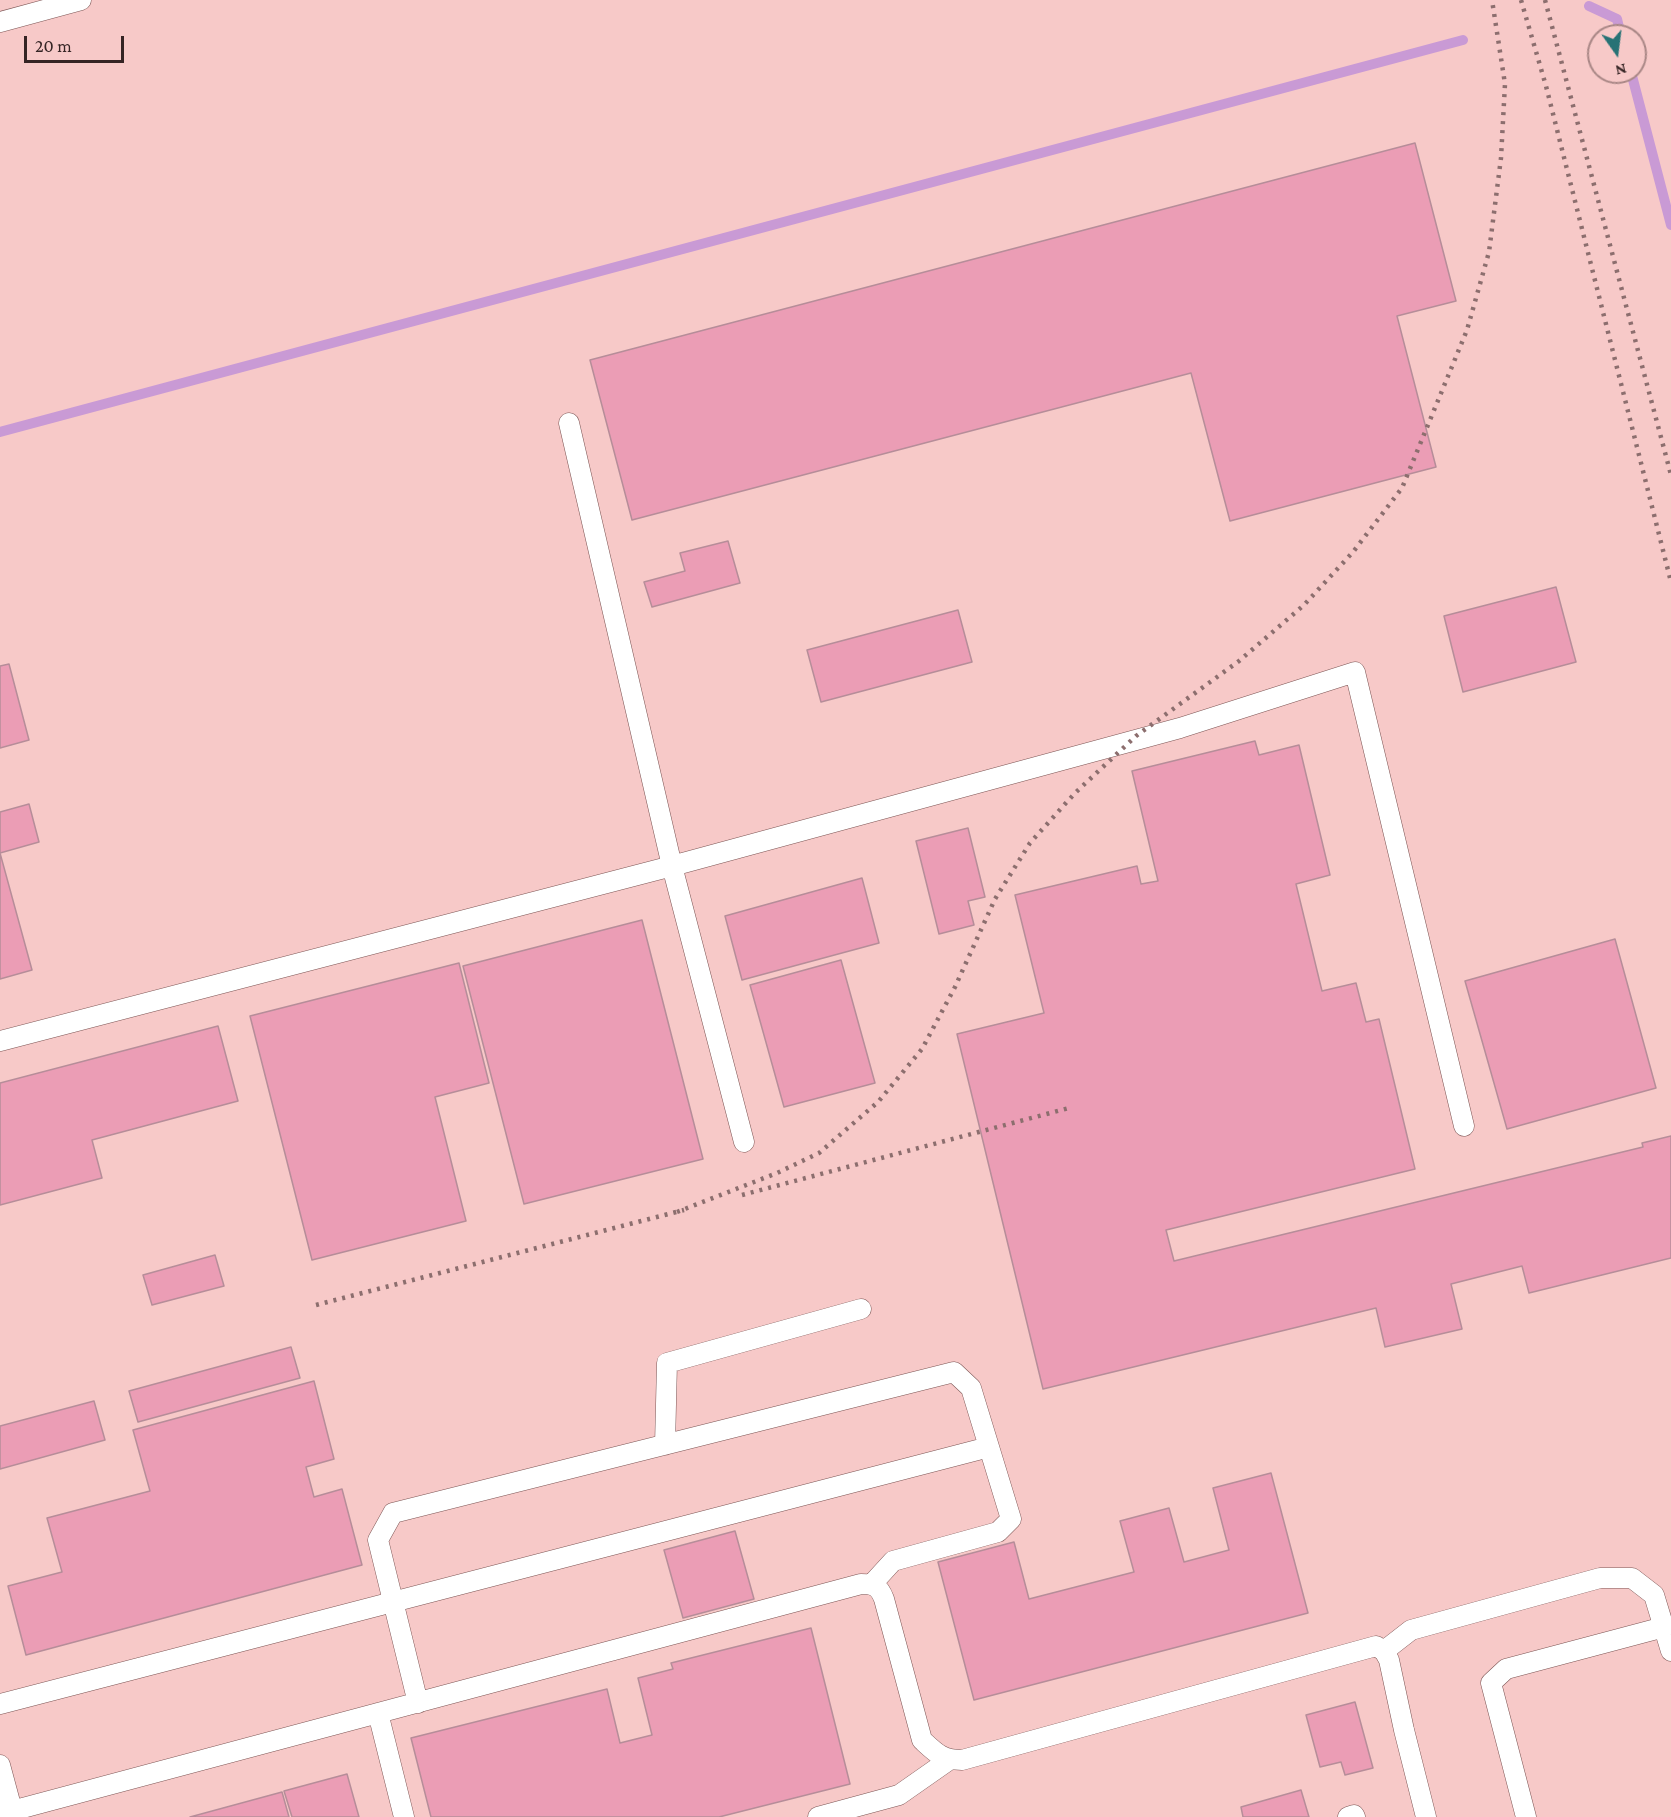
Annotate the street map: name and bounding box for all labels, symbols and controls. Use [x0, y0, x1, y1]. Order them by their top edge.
scale bar [27, 24, 128, 62]
north arrow [1587, 24, 1647, 84]
text: 20 m [35, 36, 72, 56]
text: N [1614, 60, 1628, 80]

